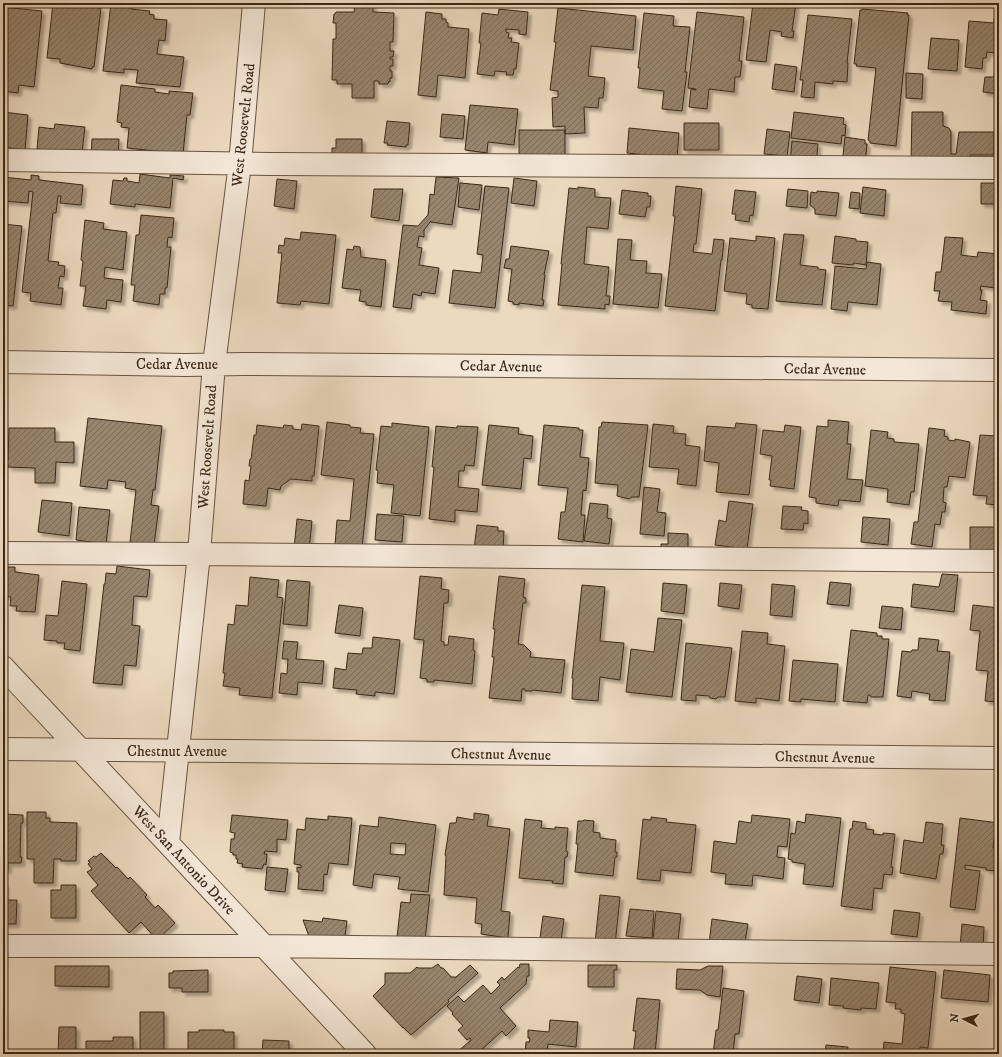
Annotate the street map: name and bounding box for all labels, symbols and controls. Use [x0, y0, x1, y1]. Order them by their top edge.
street label: West Roosevelt Road [227, 62, 259, 189]
street label: Cedar Avenue [136, 355, 218, 374]
street label: Cedar Avenue [460, 356, 542, 377]
street label: Cedar Avenue [784, 359, 866, 380]
street label: West Roosevelt Road [194, 384, 221, 511]
street label: Chestnut Avenue [127, 742, 227, 761]
street label: Chestnut Avenue [451, 744, 551, 765]
street label: Chestnut Avenue [775, 747, 875, 768]
street label: West San Antonio Drive [127, 801, 239, 919]
north arrow [944, 999, 984, 1039]
text: N [948, 1013, 962, 1023]

